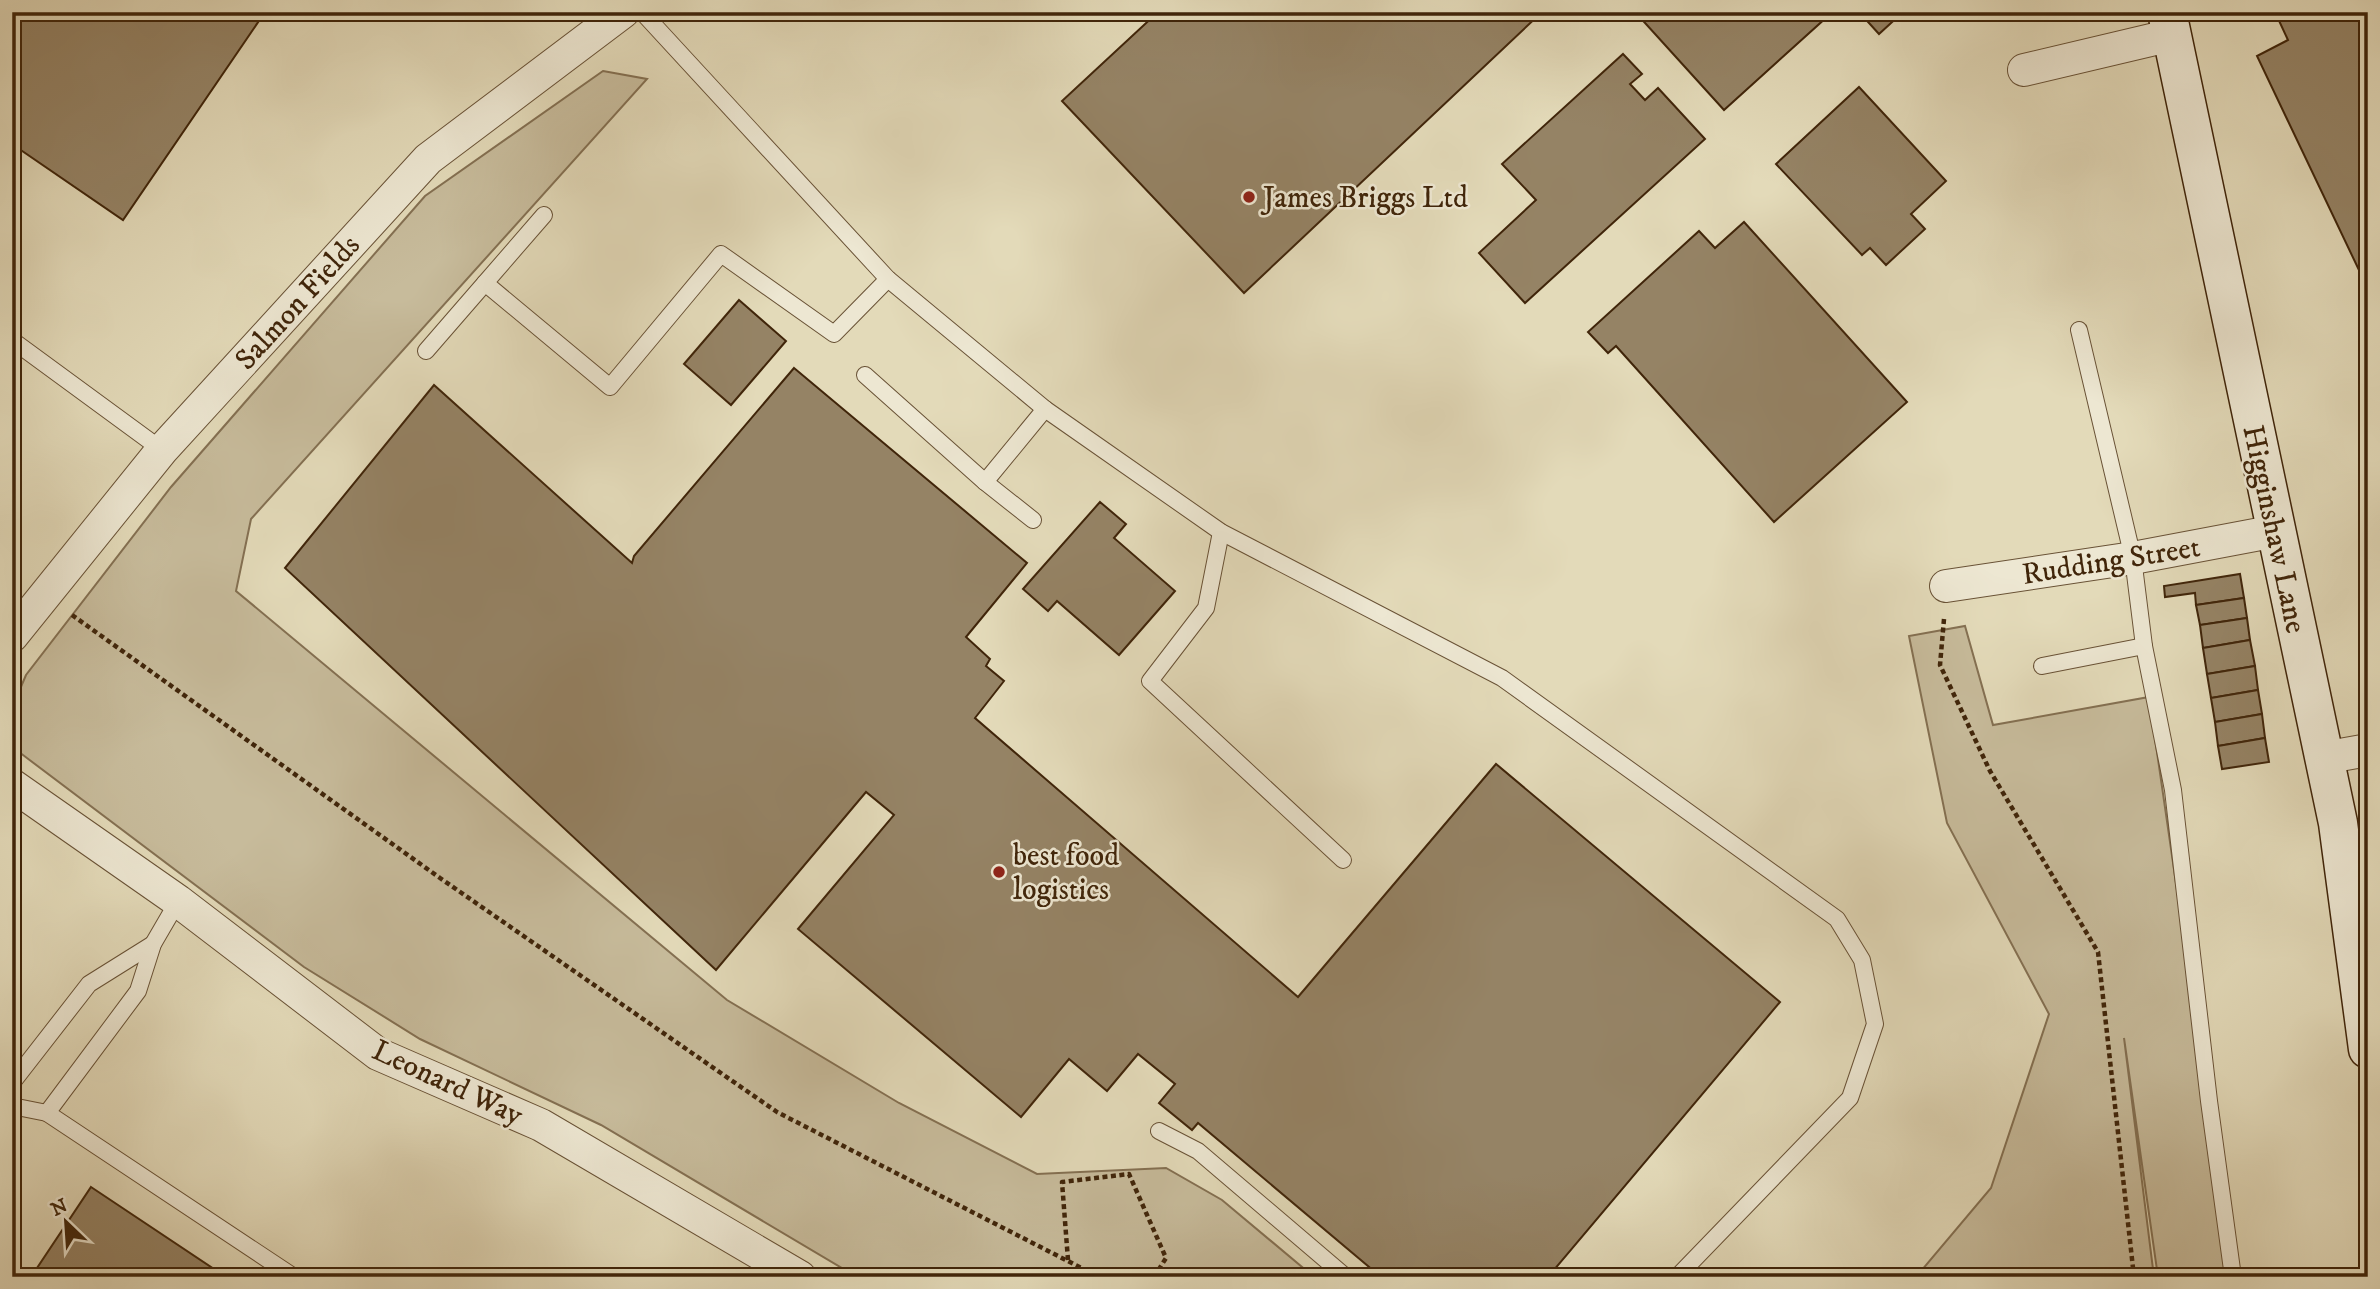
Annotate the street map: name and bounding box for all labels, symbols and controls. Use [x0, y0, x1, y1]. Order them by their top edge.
place label: James Briggs Ltd [1260, 180, 1468, 217]
marker: James Briggs Ltd [1241, 189, 1257, 205]
street label: Salmon Fields [228, 228, 368, 378]
street label: Higginshaw Lane [2233, 422, 2314, 637]
street label: Rudding Street [2020, 529, 2203, 594]
place label: best food logistics [1013, 838, 1119, 909]
marker: best food logistics [991, 864, 1007, 880]
street label: Leonard Way [366, 1032, 529, 1135]
north arrow [32, 1188, 102, 1258]
text: N [48, 1194, 72, 1222]

